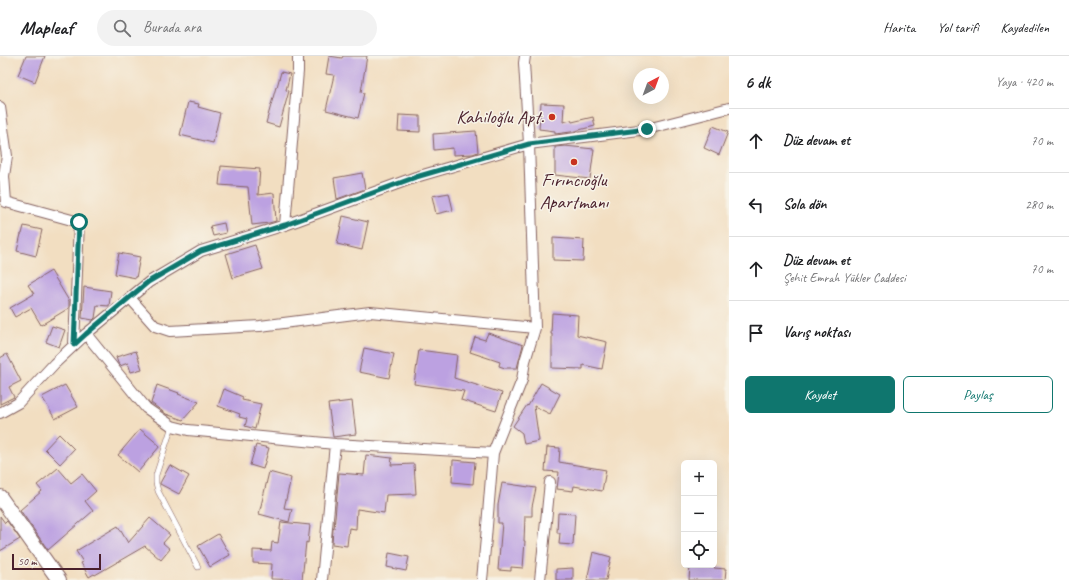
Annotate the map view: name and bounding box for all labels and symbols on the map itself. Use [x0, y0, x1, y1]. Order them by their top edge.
north arrow [633, 68, 669, 104]
place label: Kahiloğlu Apt. [456, 105, 544, 129]
marker: Kahiloğlu Apt. [547, 112, 557, 122]
route end [638, 120, 656, 138]
marker: Fırıncıoğlu Apartmanı [569, 157, 579, 167]
place label: Fırıncıoğlu Apartmanı [540, 168, 610, 214]
route start [70, 213, 88, 231]
scale bar [12, 552, 101, 571]

